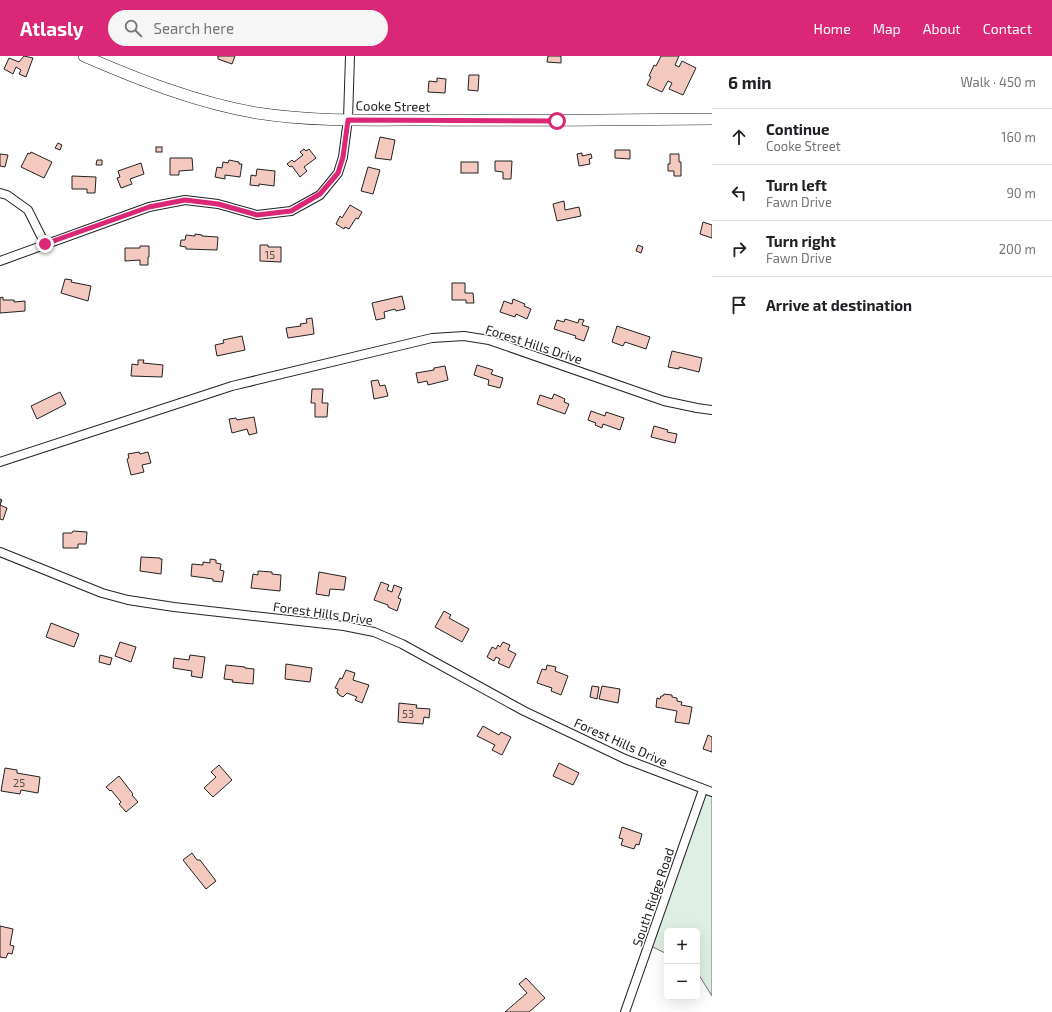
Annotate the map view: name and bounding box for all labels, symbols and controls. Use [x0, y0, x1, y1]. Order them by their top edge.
search box [108, 10, 388, 46]
text: Atlasly [20, 17, 84, 40]
icon: search [122, 17, 144, 39]
text: Search here [154, 19, 234, 37]
text: Home [814, 20, 851, 37]
text: Map [873, 20, 901, 37]
text: About [923, 20, 961, 37]
text: Contact [983, 20, 1032, 37]
text: 6 min [728, 72, 772, 92]
text: Walk · 450 m [960, 74, 1036, 90]
street label: Cooke Street [356, 97, 430, 115]
route start [548, 112, 566, 130]
text: Continue [766, 120, 829, 138]
icon: ahead [728, 126, 750, 148]
text: 160 m [1001, 129, 1036, 145]
text: Cooke Street [766, 138, 841, 154]
text: Turn left [766, 176, 827, 194]
icon: left [728, 182, 750, 204]
text: 90 m [1006, 185, 1036, 201]
text: Fawn Drive [766, 194, 832, 210]
text: Turn right [766, 232, 836, 250]
route end [36, 235, 54, 253]
icon: right [728, 238, 750, 260]
text: 200 m [999, 241, 1036, 257]
house number: 15 [265, 248, 275, 261]
text: Fawn Drive [766, 250, 832, 266]
icon: arrive [728, 294, 750, 316]
text: Arrive at destination [766, 296, 912, 314]
street label: Forest Hills Drive [484, 321, 584, 367]
street label: Forest Hills Drive [272, 598, 374, 628]
house number: 53 [402, 707, 414, 720]
street label: Forest Hills Drive [572, 714, 670, 770]
house number: 25 [13, 776, 25, 789]
street label: South Ridge Road [629, 846, 677, 948]
map controls [664, 928, 700, 1000]
button: + [664, 928, 700, 964]
button: − [664, 964, 700, 1000]

